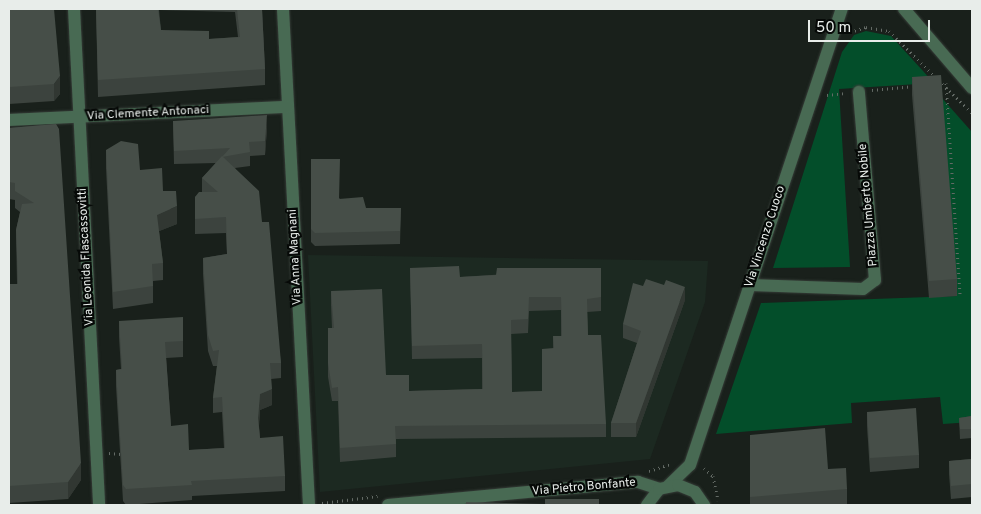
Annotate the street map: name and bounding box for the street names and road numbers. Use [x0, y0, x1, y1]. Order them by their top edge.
street label: Via Clemente Antonaci [86, 104, 210, 124]
street label: Piazza Umberto Nobile [856, 143, 882, 267]
street label: Via Vincenzo Cuoco [743, 184, 789, 290]
street label: Via Leonida Flascassovitti [76, 188, 98, 326]
street label: Via Anna Magnani [286, 208, 306, 306]
street label: Via Pietro Bonfante [532, 476, 636, 500]

